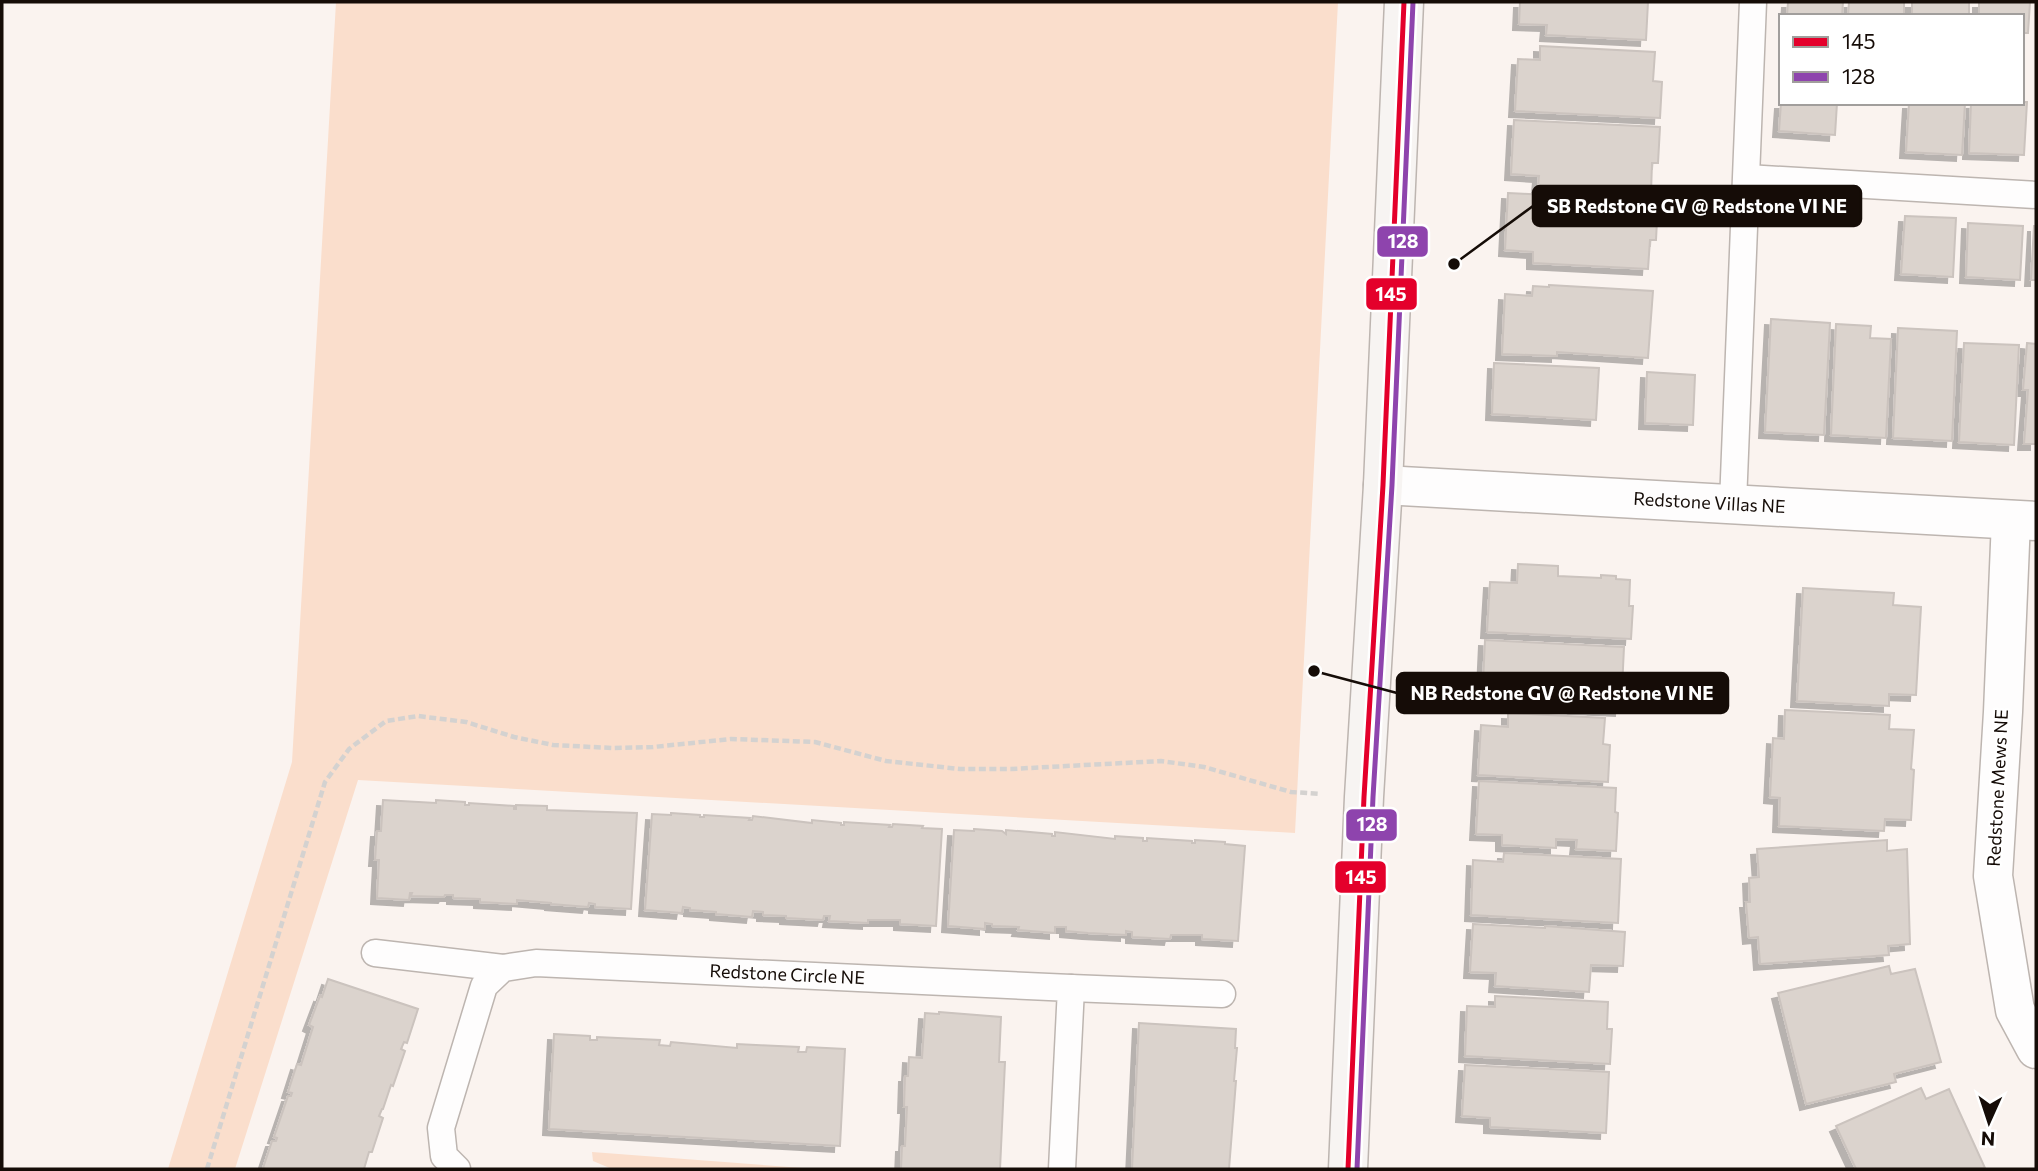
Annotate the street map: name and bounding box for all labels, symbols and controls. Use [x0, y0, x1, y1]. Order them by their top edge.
legend [1779, 14, 2024, 105]
text: 145 [1842, 28, 1876, 53]
text: 128 [1842, 63, 1875, 88]
callout: SB Redstone GV @ Redstone VI NE [1533, 186, 1861, 226]
text: SB Redstone GV @ Redstone VI NE [1547, 194, 1847, 217]
line badge: 128 [1376, 225, 1429, 258]
text: 128 [1387, 229, 1419, 252]
line badge: 145 [1365, 277, 1418, 311]
text: 145 [1375, 282, 1407, 305]
street label: Redstone Villas NE [1633, 487, 1786, 517]
callout: NB Redstone GV @ Redstone VI NE [1397, 673, 1728, 713]
text: NB Redstone GV @ Redstone VI NE [1410, 681, 1714, 704]
street label: Redstone Mews NE [1982, 709, 2012, 867]
line badge: 128 [1345, 808, 1398, 842]
text: 128 [1356, 812, 1388, 835]
line badge: 145 [1334, 860, 1387, 894]
text: 145 [1345, 865, 1377, 888]
street label: Redstone Circle NE [709, 959, 865, 988]
north arrow [1954, 1087, 2024, 1157]
text: N [1980, 1128, 1996, 1151]

